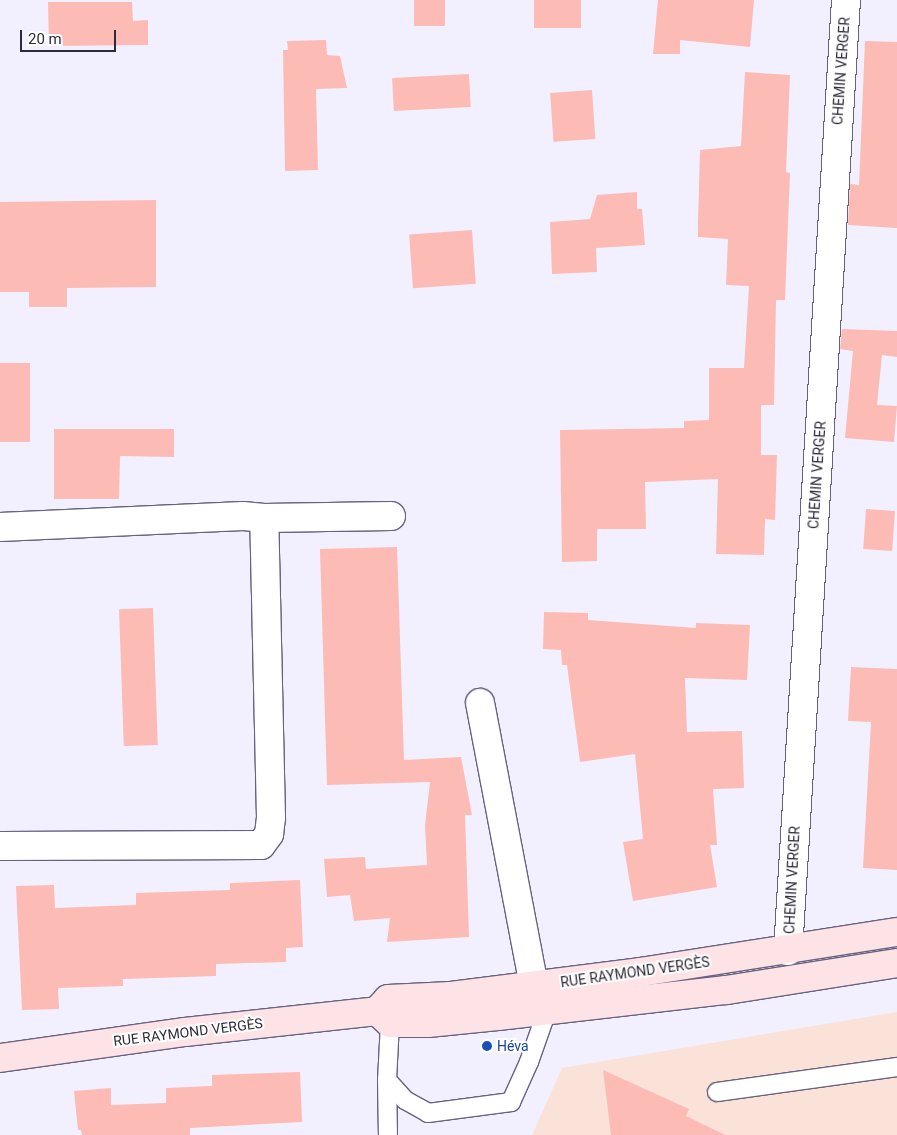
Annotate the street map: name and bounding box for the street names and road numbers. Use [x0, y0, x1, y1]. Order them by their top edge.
street label: CHEMIN VERGER [829, 16, 853, 126]
street label: CHEMIN VERGER [805, 420, 829, 530]
street label: CHEMIN VERGER [781, 826, 803, 934]
street label: RUE RAYMOND VERGÈS [559, 953, 711, 991]
street label: RUE RAYMOND VERGÈS [112, 1014, 264, 1050]

